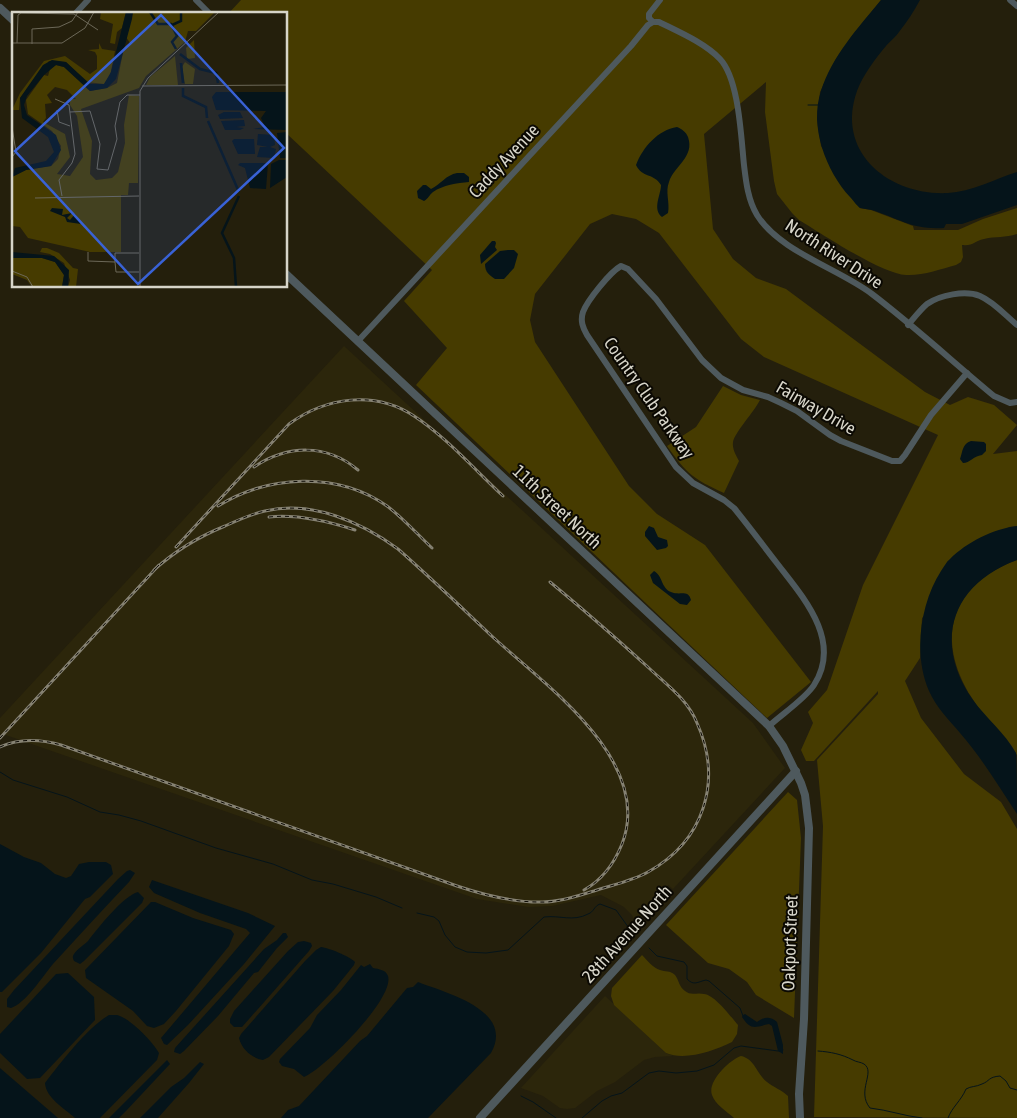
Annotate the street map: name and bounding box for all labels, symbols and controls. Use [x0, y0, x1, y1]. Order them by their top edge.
inset map [12, 12, 288, 288]
street label: Caddy Avenue [464, 119, 543, 202]
street label: North River Drive [782, 214, 887, 293]
street label: Country Club Parkway [600, 333, 699, 462]
street label: Fairway Drive [773, 376, 860, 439]
street label: 11th Street North [509, 460, 606, 553]
street label: 28th Avenue North [577, 881, 676, 987]
street label: Oakport Street [777, 895, 802, 991]

